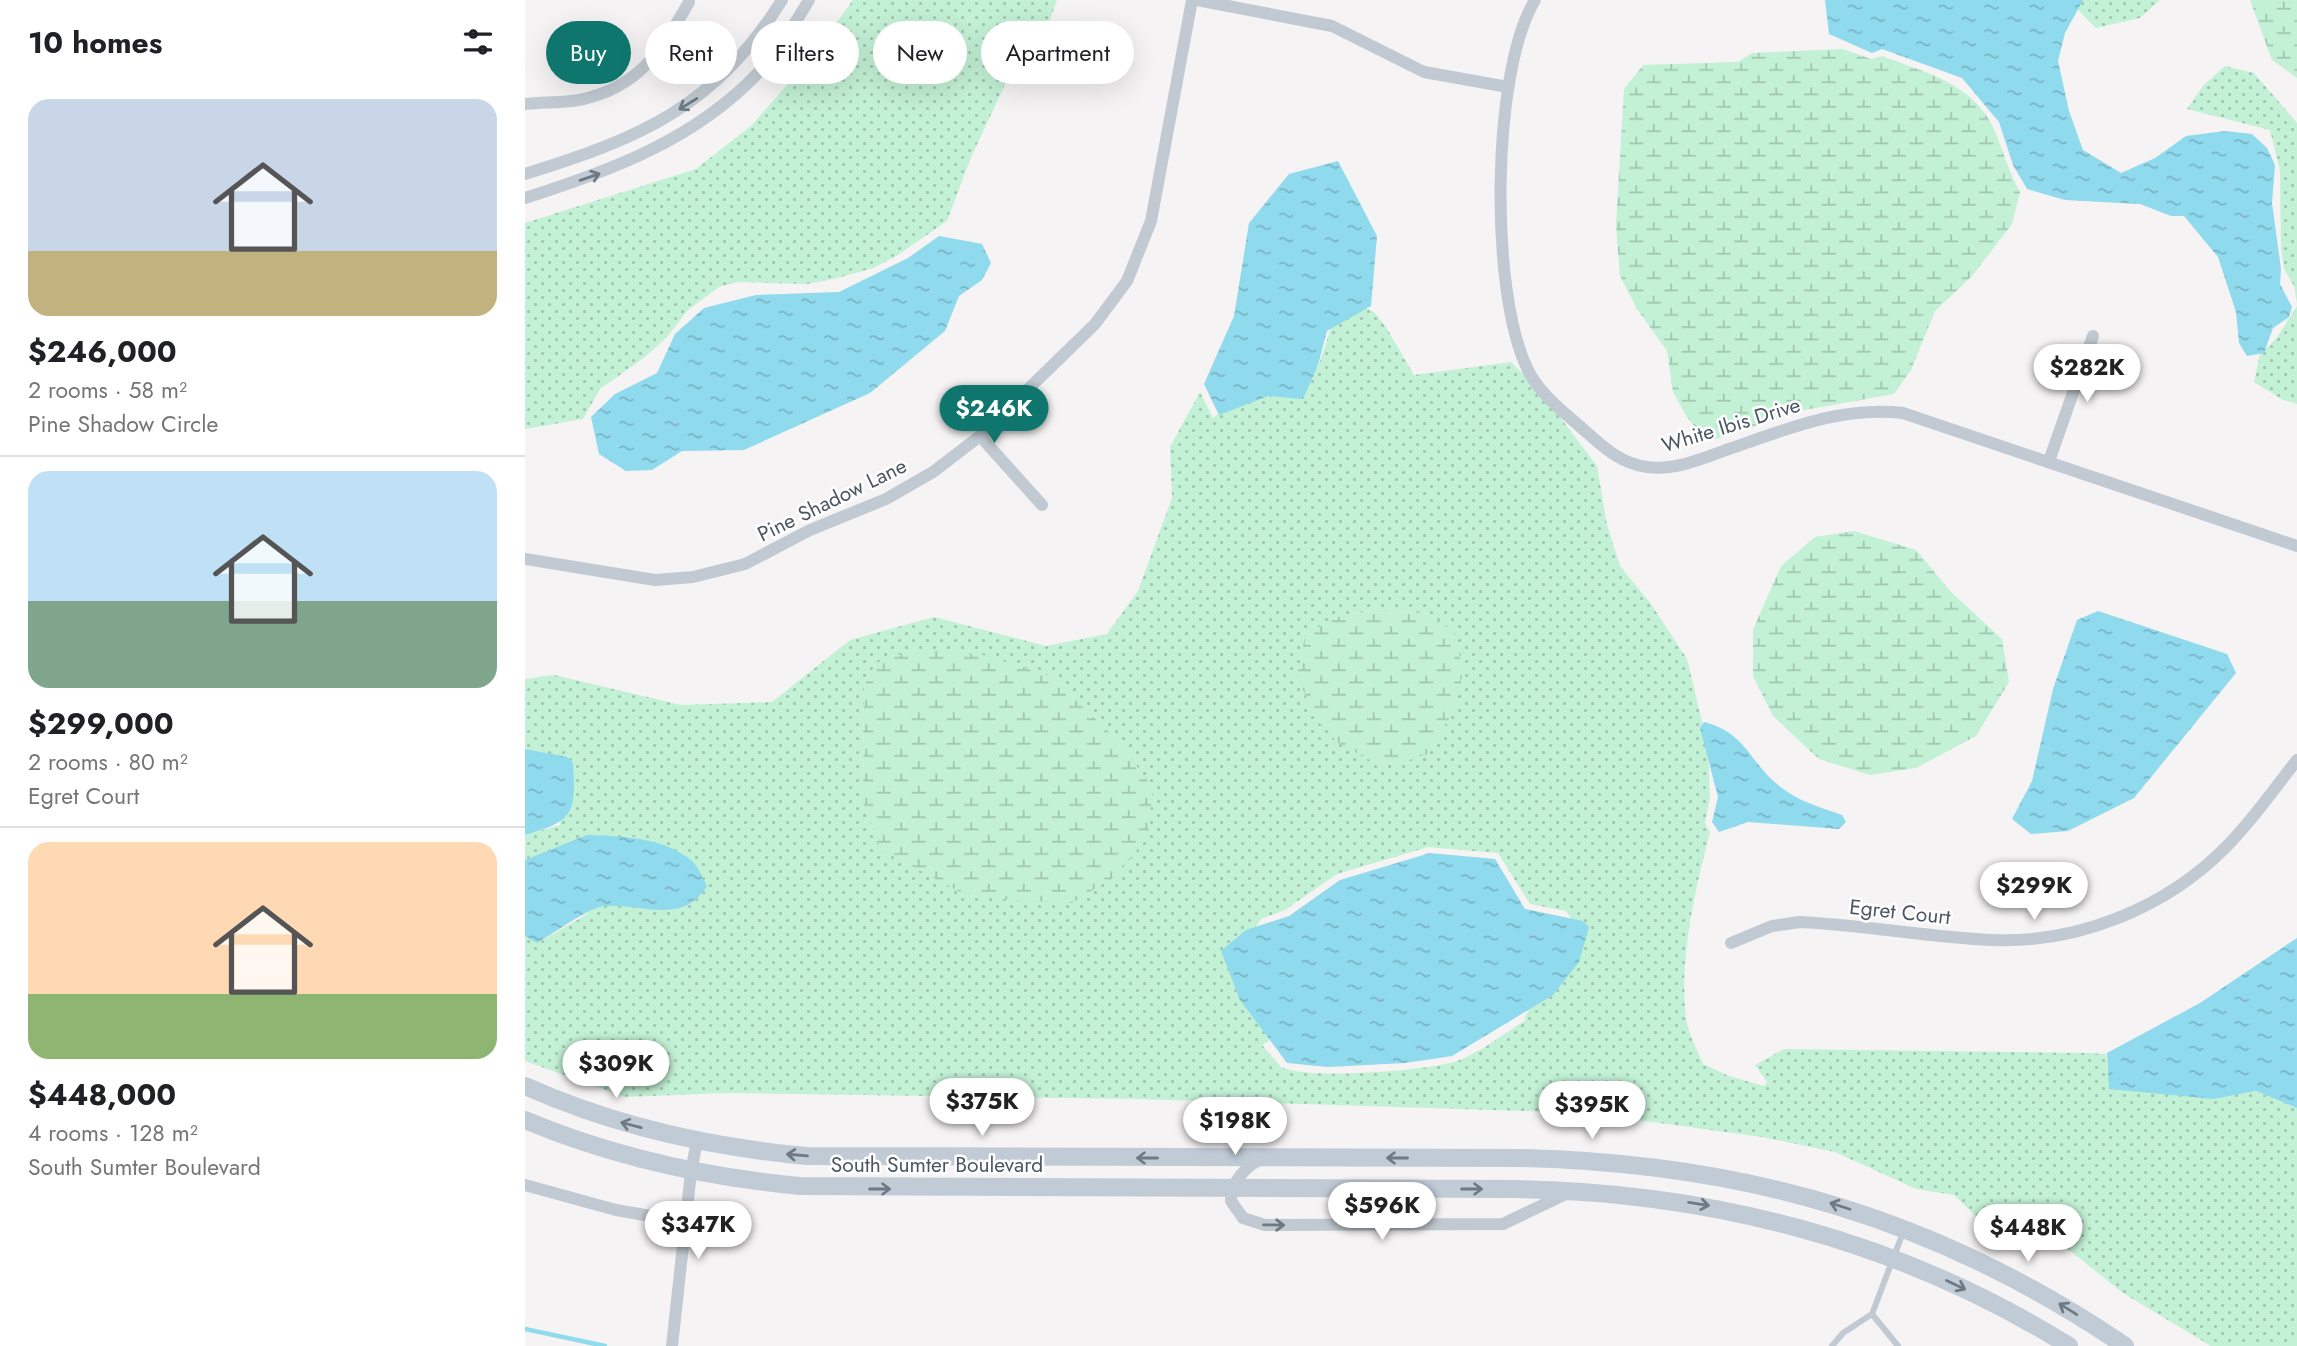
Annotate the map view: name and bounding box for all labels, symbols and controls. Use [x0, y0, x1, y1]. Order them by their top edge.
text: 10 homes [28, 21, 162, 64]
chip: Buy [546, 21, 631, 84]
chip: Rent [645, 21, 737, 84]
chip: Filters [751, 21, 859, 84]
chip: New [873, 21, 967, 84]
chip: Apartment [981, 21, 1134, 84]
icon: filters [459, 23, 497, 61]
one-way arrow [678, 97, 698, 111]
icon: home [200, 144, 326, 270]
one-way arrow [578, 170, 600, 182]
text: $246,000 [28, 330, 177, 373]
pin: $282K [2038, 344, 2136, 404]
text: $282K [2050, 350, 2124, 384]
text: 2 rooms · 58 m² [28, 373, 187, 407]
pin: $246K [945, 386, 1043, 445]
street label: White Ibis Drive [1658, 390, 1804, 460]
text: $246K [956, 391, 1032, 425]
text: Pine Shadow Circle [28, 407, 218, 441]
street label: Pine Shadow Lane [752, 451, 912, 549]
icon: home [200, 516, 326, 642]
text: $299,000 [28, 702, 174, 745]
text: 2 rooms · 80 m² [28, 745, 188, 779]
text: Egret Court [28, 779, 139, 813]
pin: $299K [1985, 862, 2083, 922]
text: $299K [1996, 868, 2072, 902]
icon: home [200, 887, 326, 1013]
street label: Egret Court [1848, 892, 1952, 932]
pin: $309K [567, 1040, 665, 1100]
text: $309K [578, 1046, 654, 1080]
text: $448,000 [28, 1073, 176, 1116]
pin: $375K [933, 1078, 1031, 1138]
pin: $395K [1543, 1082, 1641, 1141]
text: $375K [945, 1084, 1019, 1118]
text: $395K [1555, 1087, 1629, 1121]
pin: $198K [1186, 1098, 1284, 1157]
text: $198K [1199, 1103, 1271, 1137]
text: 4 rooms · 128 m² [28, 1116, 198, 1150]
one-way arrow [620, 1117, 642, 1130]
one-way arrow [786, 1148, 809, 1161]
text: South Sumter Boulevard [28, 1150, 261, 1184]
street label: South Sumter Boulevard [831, 1150, 1043, 1180]
one-way arrow [1136, 1151, 1159, 1165]
one-way arrow [1386, 1151, 1409, 1165]
one-way arrow [869, 1182, 892, 1196]
pin: $596K [1333, 1182, 1431, 1242]
one-way arrow [1460, 1182, 1483, 1196]
text: $596K [1344, 1188, 1420, 1222]
one-way arrow [1687, 1198, 1710, 1211]
one-way arrow [1830, 1199, 1852, 1211]
pin: $347K [649, 1202, 747, 1261]
pin: $448K [1979, 1204, 2077, 1264]
text: $347K [661, 1207, 735, 1241]
text: $448K [1990, 1210, 2066, 1244]
one-way arrow [1263, 1218, 1286, 1232]
one-way arrow [1945, 1278, 1966, 1292]
one-way arrow [2058, 1302, 2078, 1316]

